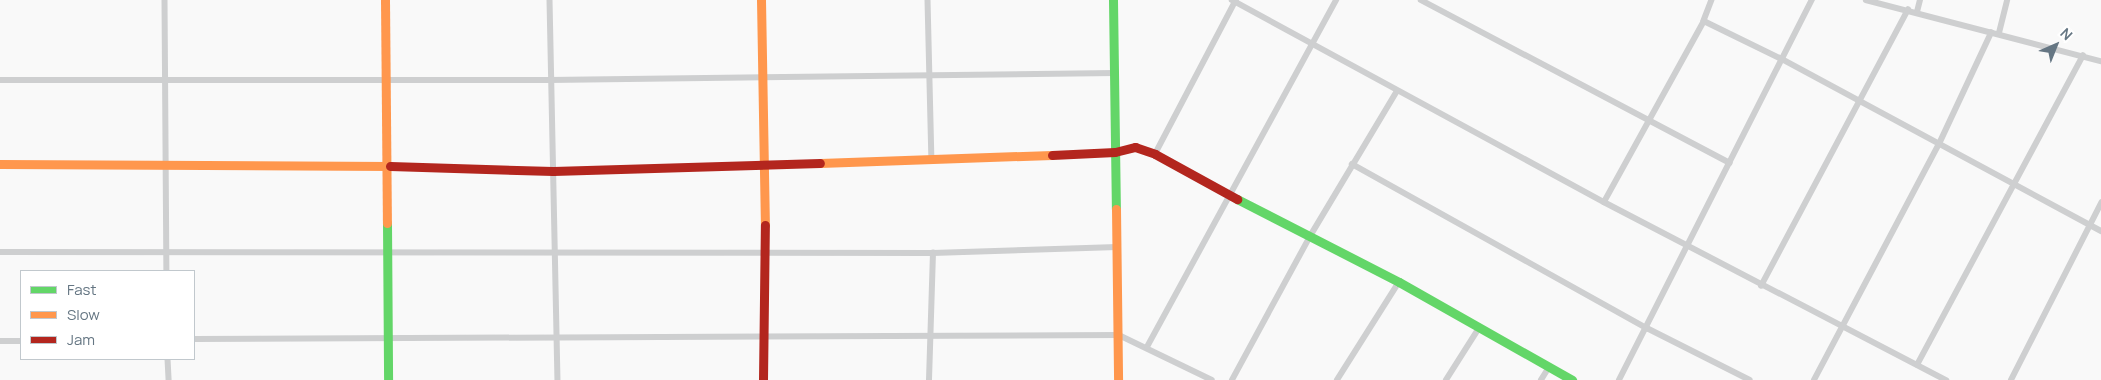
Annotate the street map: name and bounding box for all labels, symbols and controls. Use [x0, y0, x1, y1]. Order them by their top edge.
north arrow [2031, 20, 2081, 70]
text: N [2057, 24, 2077, 44]
legend [20, 270, 195, 360]
text: Fast [67, 279, 96, 300]
text: Slow [67, 304, 100, 325]
text: Jam [67, 329, 95, 350]

